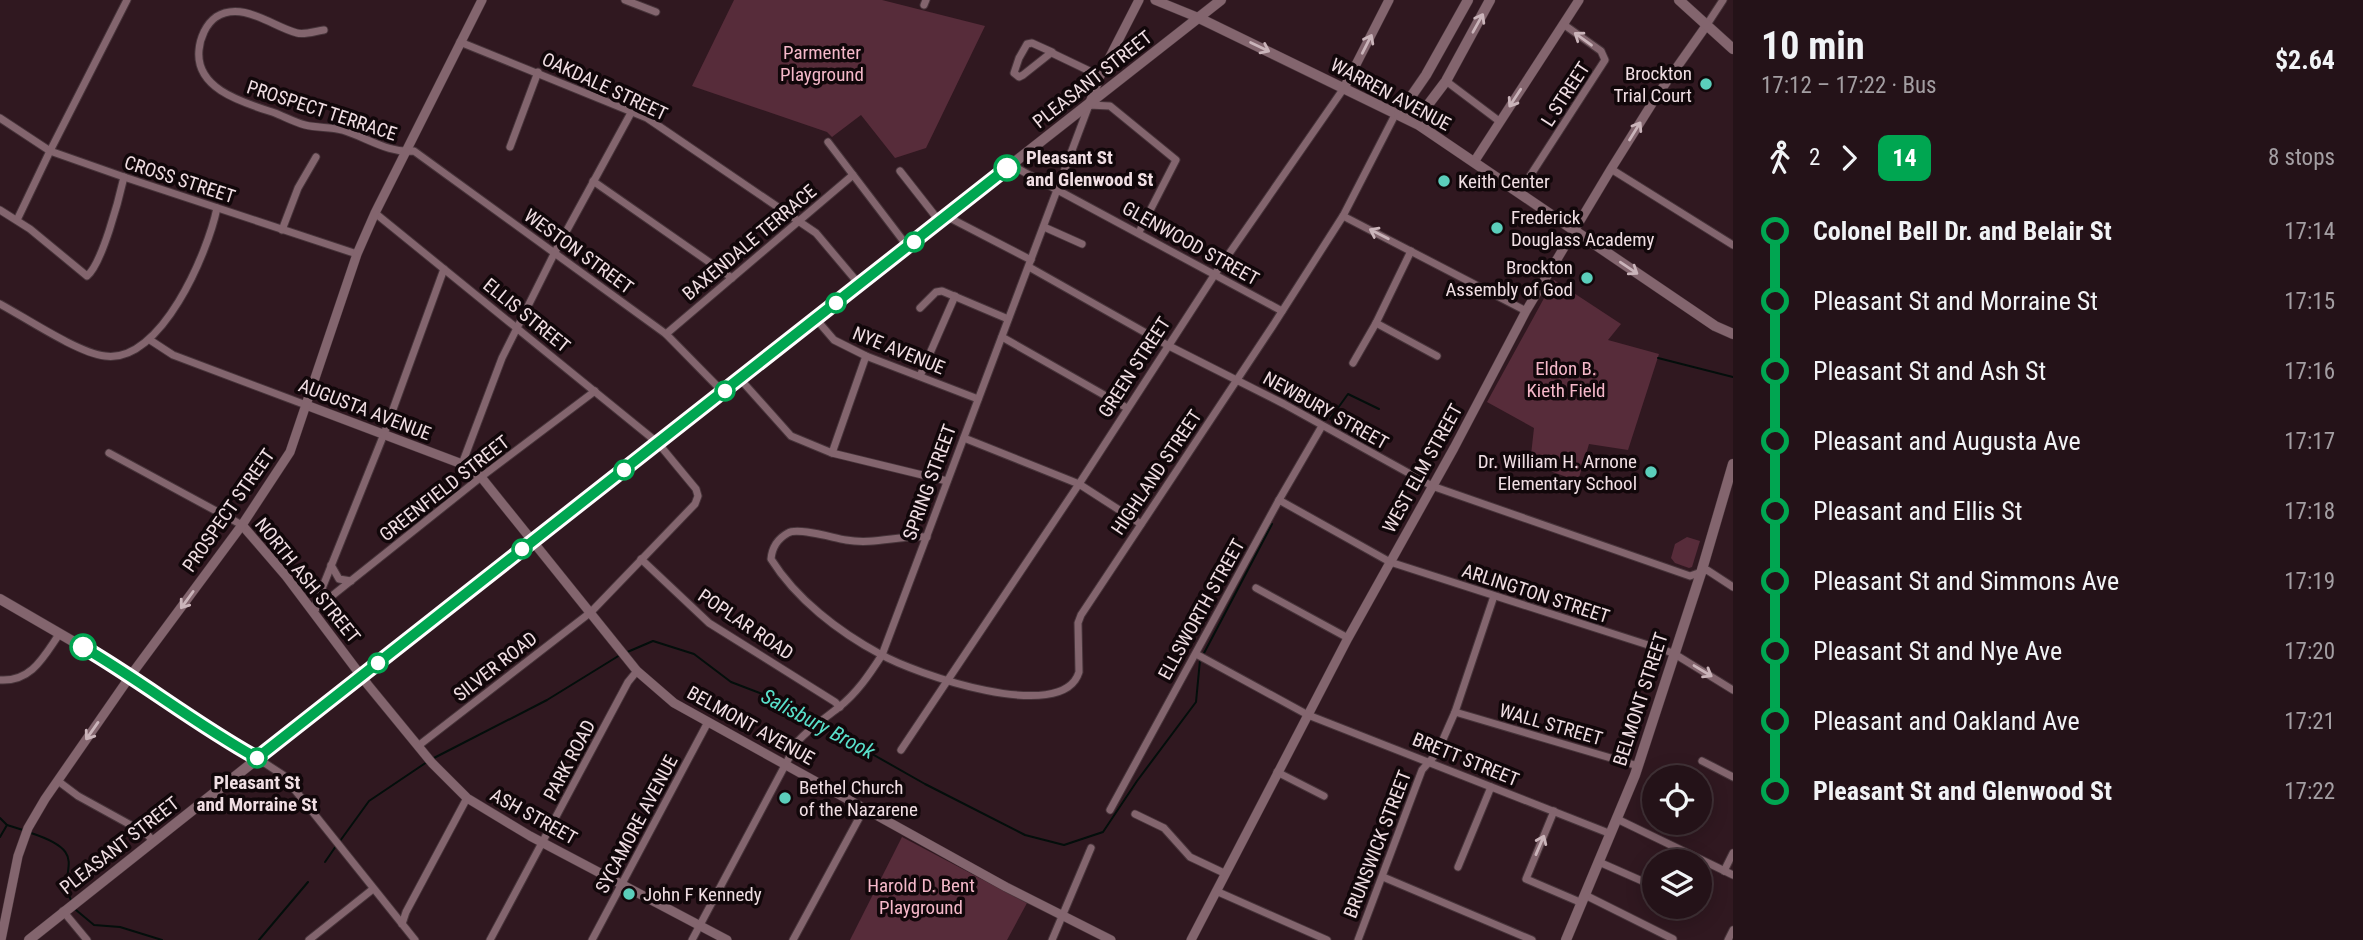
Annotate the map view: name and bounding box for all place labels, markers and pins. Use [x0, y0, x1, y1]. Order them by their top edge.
place label: Brockton Trial Court [1613, 62, 1692, 107]
marker: Brockton Trial Court [1698, 76, 1714, 92]
place label: Pleasant St and Glenwood St [1026, 146, 1153, 191]
marker: Pleasant St and Glenwood St [994, 155, 1020, 181]
place label: Keith Center [1458, 170, 1550, 193]
marker: Keith Center [1436, 173, 1452, 189]
place label: Frederick Douglass Academy [1511, 206, 1655, 251]
marker: Frederick Douglass Academy [1489, 220, 1505, 236]
unlabelled marker [904, 232, 924, 252]
place label: Brockton Assembly of God [1445, 256, 1573, 301]
marker: Brockton Assembly of God [1579, 270, 1595, 286]
unlabelled marker [826, 293, 846, 313]
unlabelled marker [715, 381, 735, 401]
place label: Dr. William H. Arnone Elementary School [1478, 450, 1637, 495]
unlabelled marker [614, 460, 634, 480]
marker: Dr. William H. Arnone Elementary School [1643, 464, 1659, 480]
unlabelled marker [512, 539, 532, 559]
unlabelled marker [70, 634, 96, 660]
unlabelled marker [368, 653, 388, 673]
marker: Pleasant St and Morraine St [247, 748, 267, 768]
place label: Pleasant St and Morraine St [197, 771, 318, 816]
place label: Bethel Church of the Nazarene [799, 776, 918, 821]
marker: Bethel Church of the Nazarene [777, 790, 793, 806]
place label: John F Kennedy [643, 883, 762, 906]
marker: John F Kennedy [621, 886, 637, 902]

